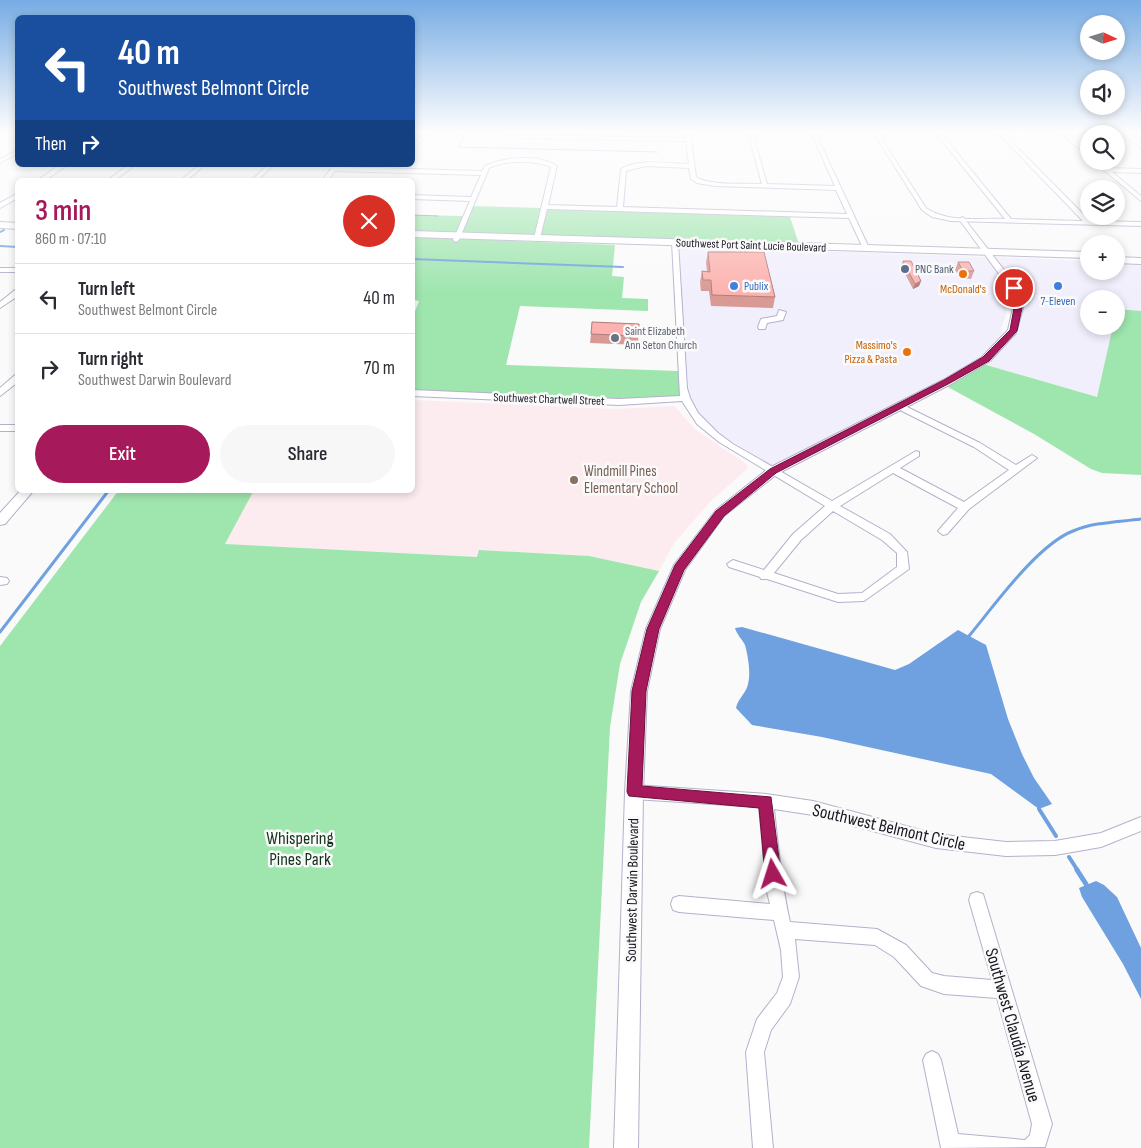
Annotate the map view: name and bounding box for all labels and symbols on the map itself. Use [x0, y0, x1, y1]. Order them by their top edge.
north arrow [1080, 15, 1125, 60]
street label: Southwest Port Saint Lucie Boulevard [676, 235, 826, 256]
place label: PNC Bank [915, 262, 954, 277]
marker: PNC Bank [899, 263, 911, 275]
pin [993, 267, 1035, 309]
marker: McDonald's [957, 268, 969, 280]
place label: Publix [744, 279, 769, 294]
marker: Publix [728, 280, 740, 292]
marker: 7-Eleven [1052, 280, 1064, 292]
place label: McDonald's [940, 282, 986, 297]
place label: 7-Eleven [1040, 294, 1076, 309]
place label: Saint Elizabeth Ann Seton Church [624, 324, 697, 353]
marker: Saint Elizabeth Ann Seton Church [609, 332, 621, 344]
place label: Massimo's Pizza & Pasta [845, 338, 897, 367]
marker: Massimo's Pizza & Pasta [901, 346, 913, 358]
street label: Southwest Chartwell Street [493, 390, 605, 409]
place label: Windmill Pines Elementary School [584, 462, 678, 498]
marker: Windmill Pines Elementary School [568, 474, 580, 486]
street label: Southwest Belmont Circle [810, 800, 968, 855]
street label: Southwest Darwin Boulevard [622, 818, 643, 962]
park label: Whispering Pines Park [266, 828, 334, 870]
position arrow [746, 847, 798, 899]
street label: Southwest Claudia Avenue [980, 946, 1045, 1105]

